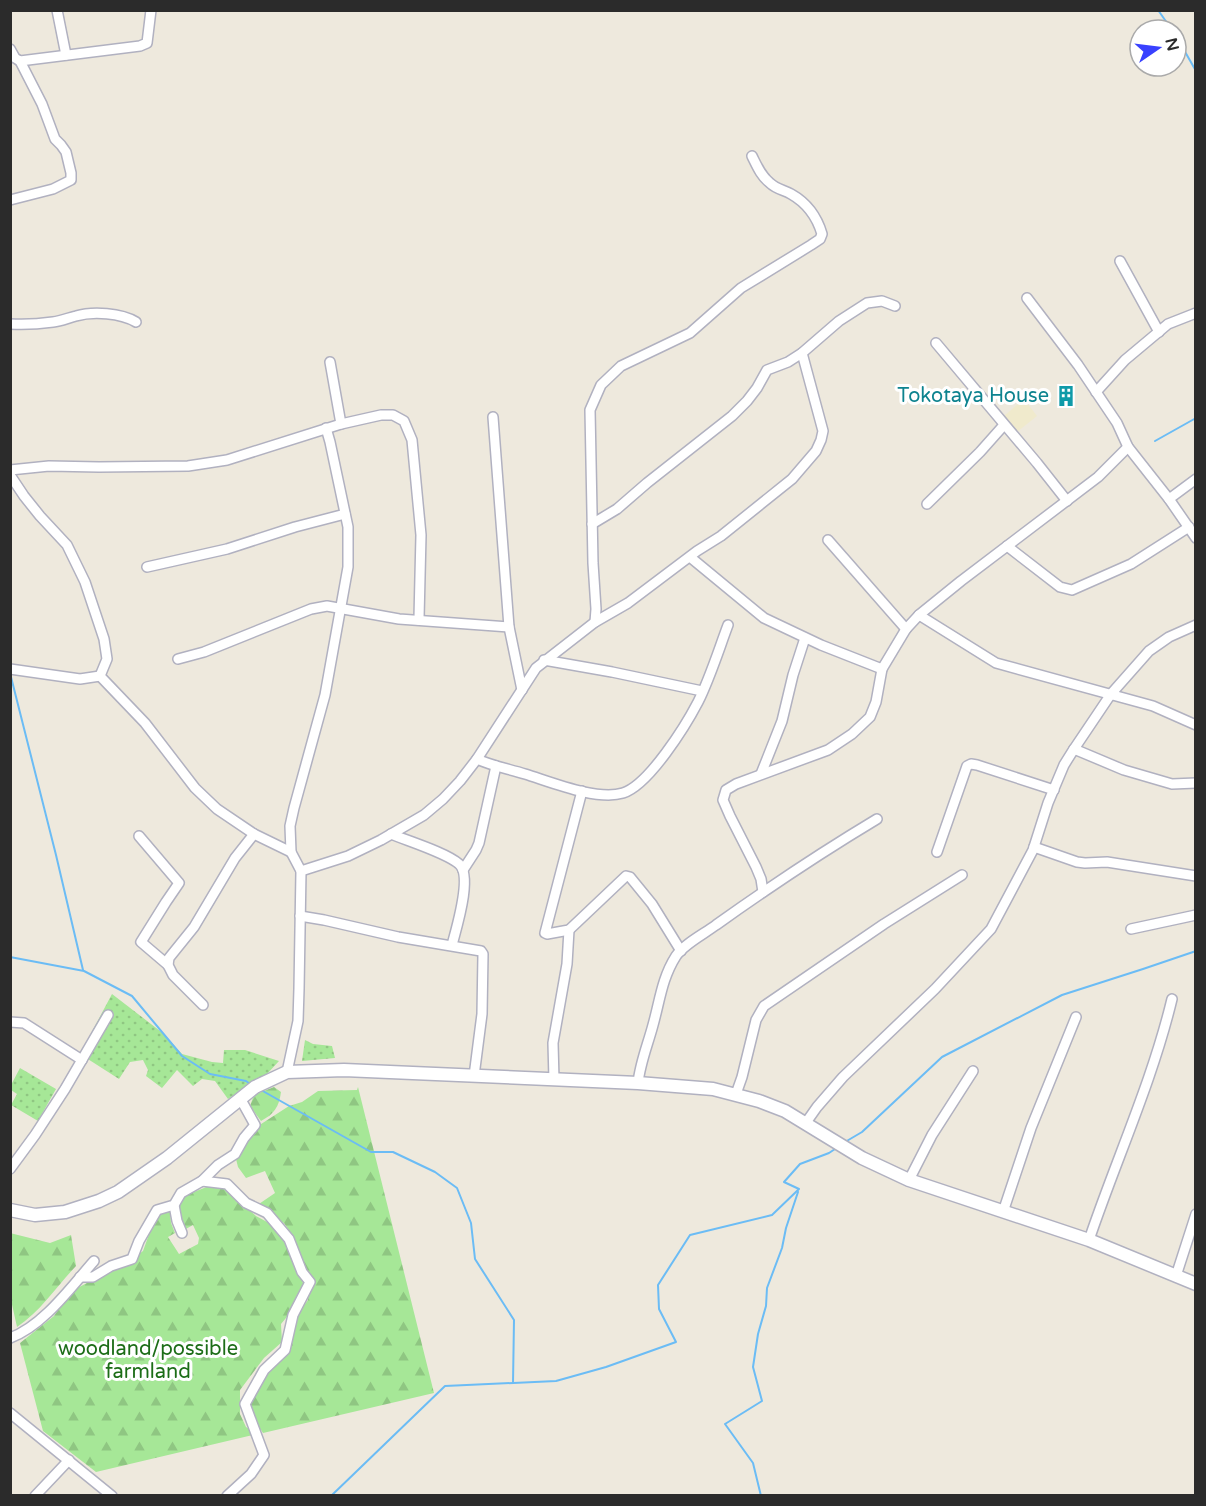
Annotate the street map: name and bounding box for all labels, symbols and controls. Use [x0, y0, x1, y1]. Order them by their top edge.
north arrow [1128, 18, 1188, 78]
text: N [1160, 36, 1183, 53]
place label: Tokotaya House [897, 384, 1049, 408]
building icon: Tokotaya House [1054, 384, 1078, 408]
park label: woodland/possible farmland [58, 1337, 238, 1384]

